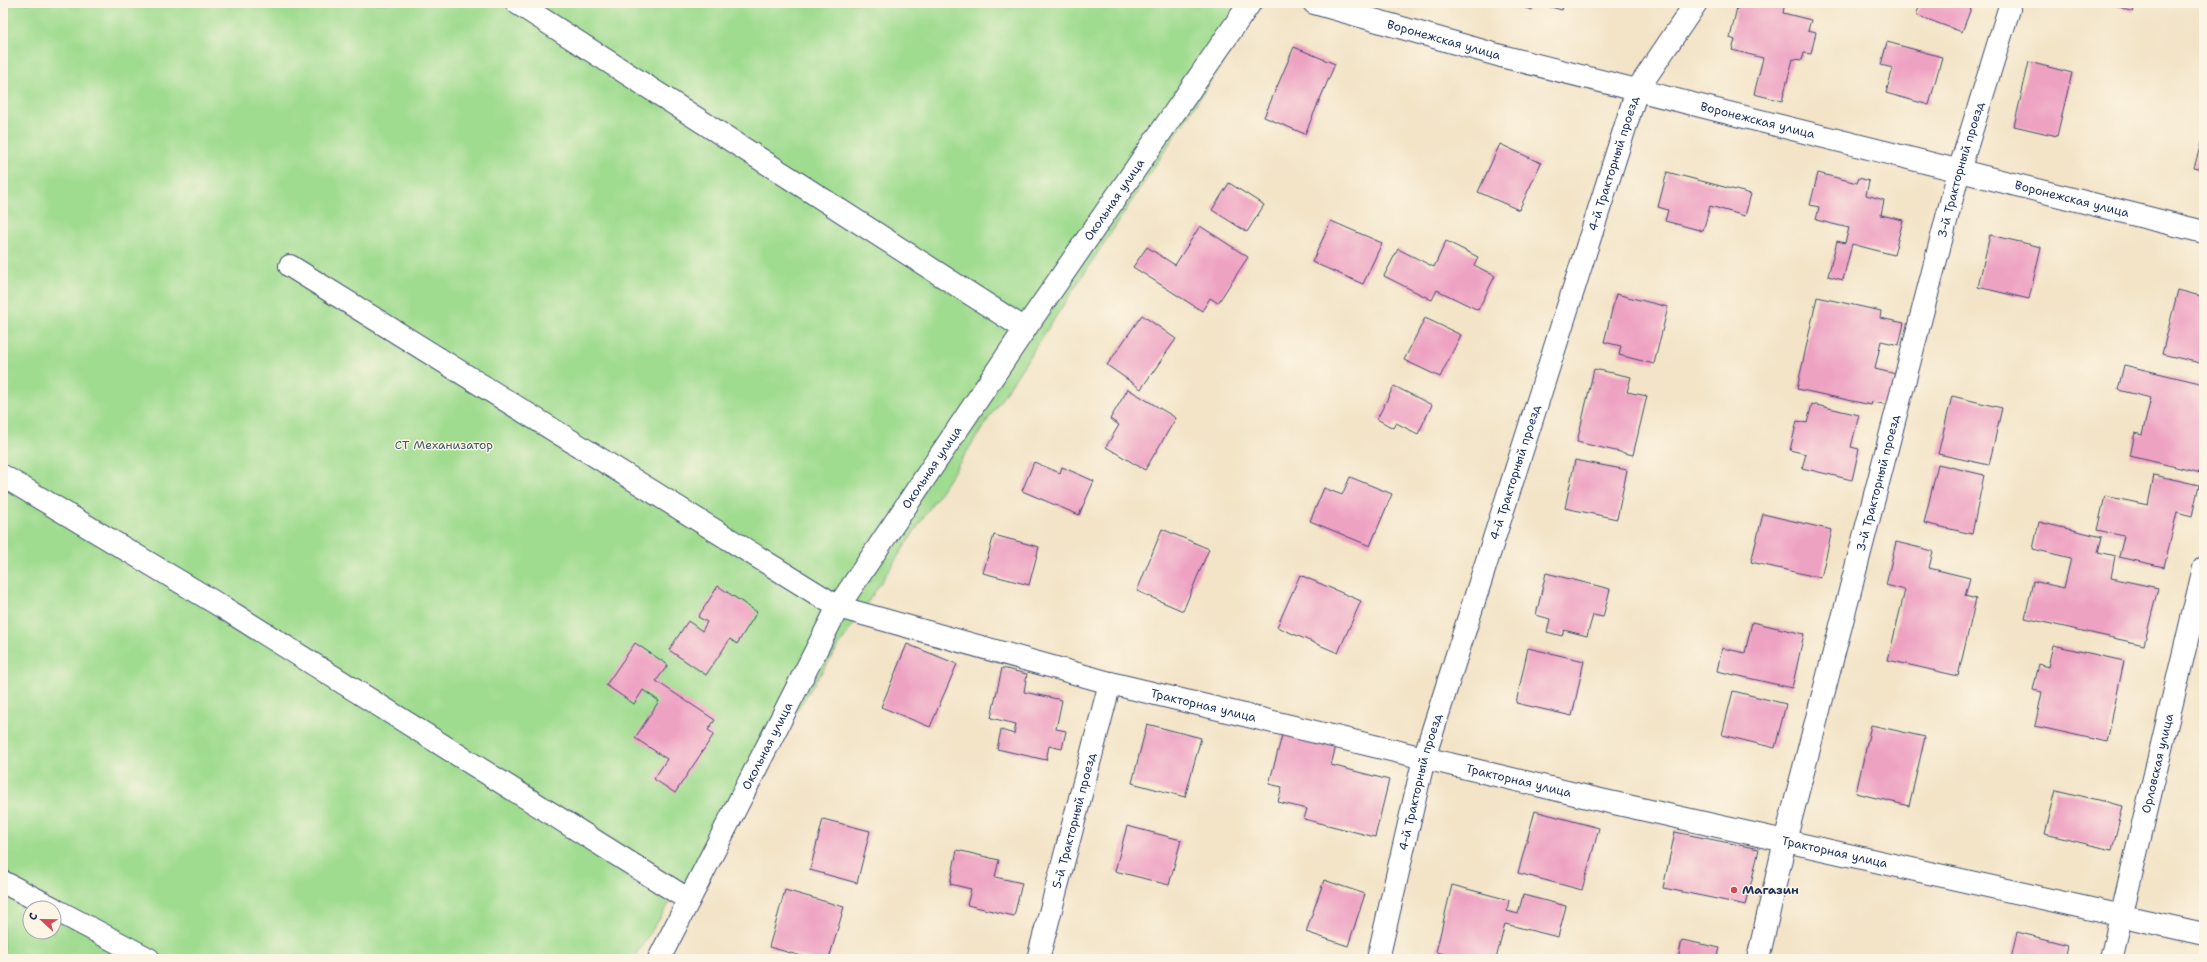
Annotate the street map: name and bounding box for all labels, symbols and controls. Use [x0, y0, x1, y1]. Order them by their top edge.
street label: Воронежская улица [1385, 16, 1503, 64]
street label: 4-й Тракторный проезд [1584, 94, 1643, 233]
street label: Воронежская улица [1699, 98, 1817, 142]
street label: 3-й Тракторный проезд [1934, 99, 1988, 239]
street label: Окольная улица [1080, 155, 1148, 244]
street label: Воронежская улица [2013, 177, 2131, 221]
street label: 4-й Тракторный проезд [1486, 402, 1544, 542]
street label: 3-й Тракторный проезд [1853, 412, 1904, 553]
street label: Окольная улица [898, 423, 966, 512]
park label: СТ Механизатор [395, 437, 493, 453]
street label: Тракторная улица [1149, 685, 1258, 726]
street label: Окольная улица [738, 699, 796, 792]
street label: 4-й Тракторный проезд [1395, 711, 1446, 852]
street label: Орловская улица [2138, 711, 2177, 815]
street label: 5-й Тракторный проезд [1049, 751, 1100, 890]
street label: Тракторная улица [1464, 760, 1574, 801]
street label: Тракторная улица [1780, 832, 1890, 872]
place label: Магазин [1742, 882, 1799, 898]
marker: Магазин [1729, 885, 1739, 895]
north arrow [22, 900, 62, 940]
text: С [25, 910, 42, 922]

